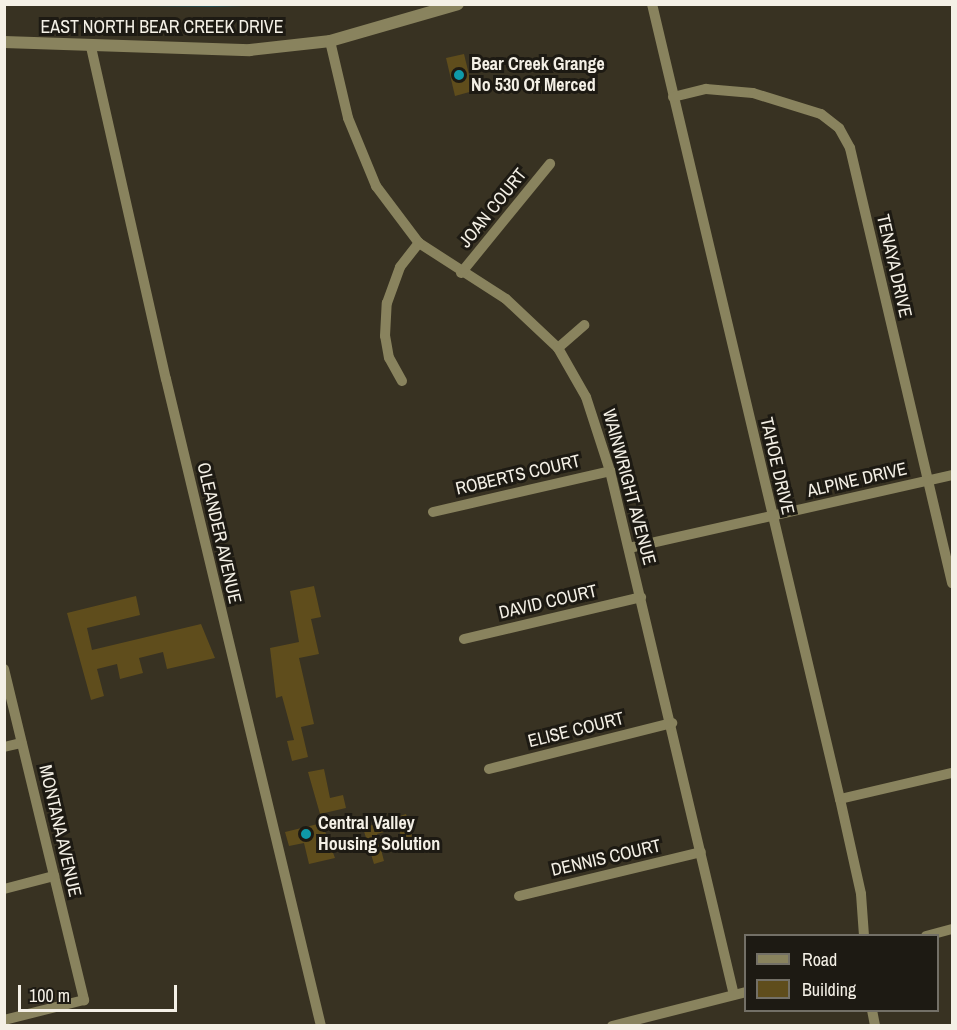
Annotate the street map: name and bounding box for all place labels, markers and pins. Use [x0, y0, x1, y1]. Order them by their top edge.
place label: Bear Creek Grange No 530 Of Merced [471, 54, 605, 97]
marker: Bear Creek Grange No 530 Of Merced [452, 68, 466, 82]
place label: Central Valley Housing Solution [318, 813, 440, 856]
marker: Central Valley Housing Solution [299, 827, 313, 841]

